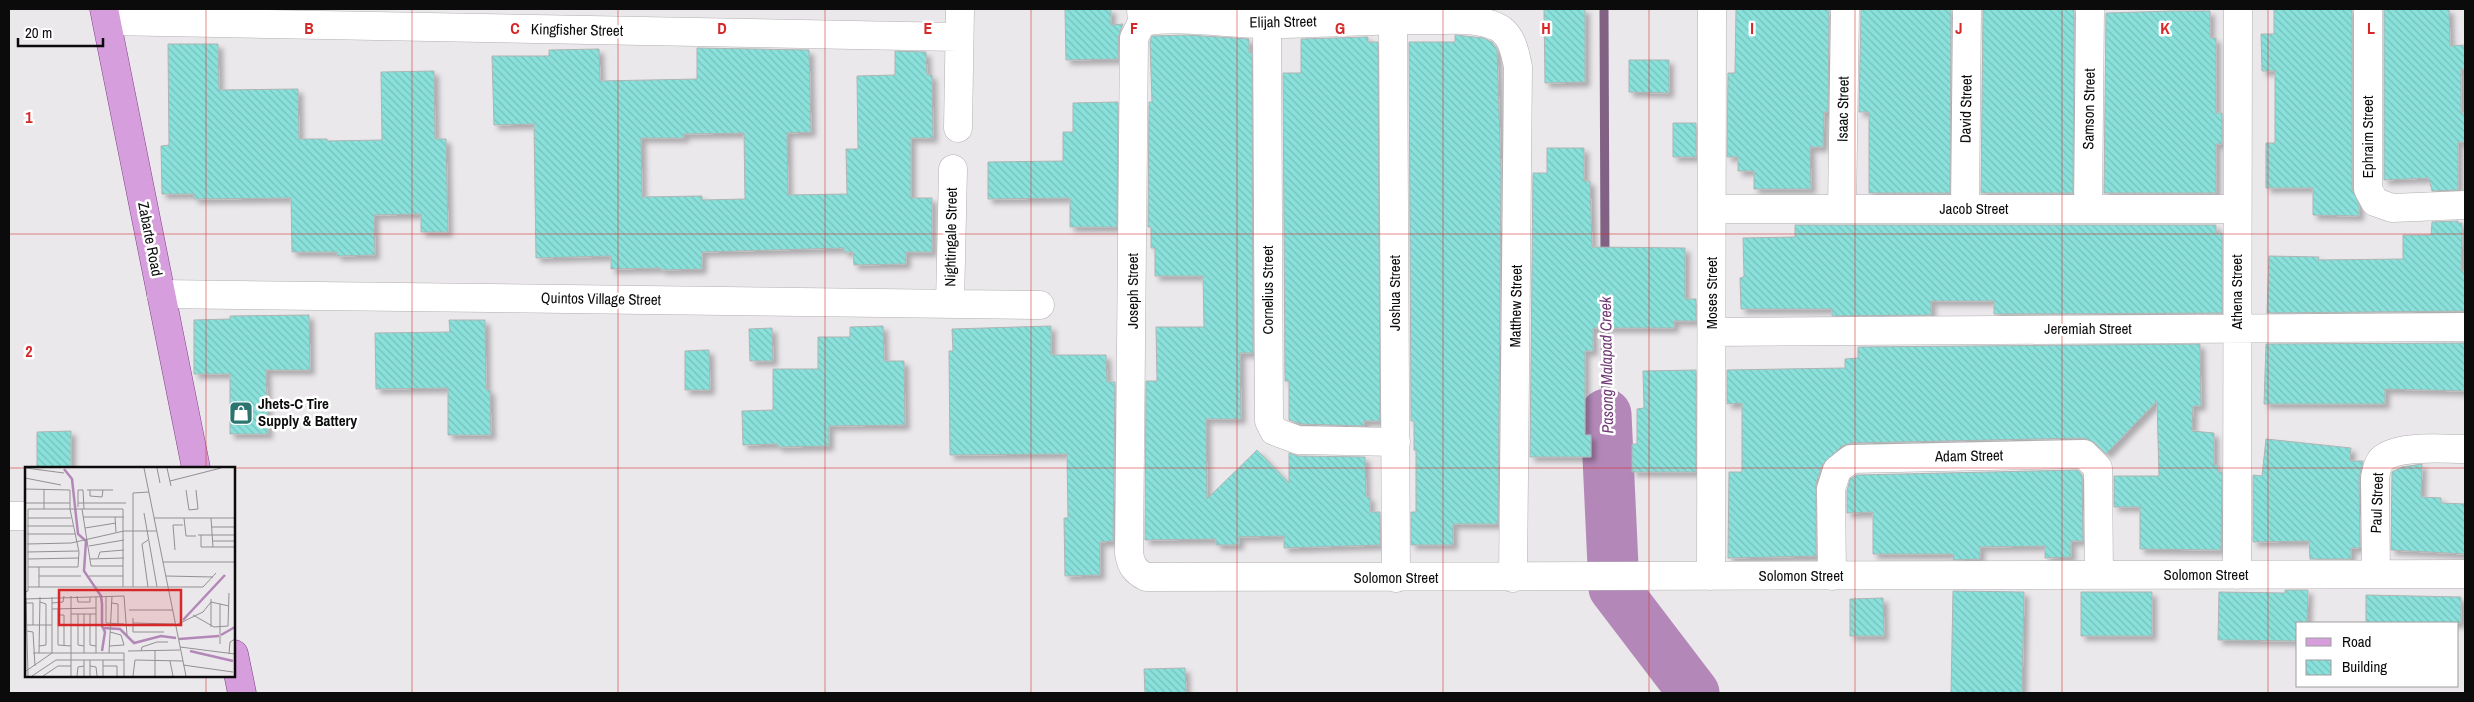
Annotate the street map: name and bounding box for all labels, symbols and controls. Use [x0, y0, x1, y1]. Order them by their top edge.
street label: Elijah Street [1249, 10, 1317, 33]
scale bar [18, 15, 102, 47]
text: B [304, 17, 314, 39]
text: C [510, 17, 520, 39]
text: D [717, 17, 727, 39]
text: E [924, 17, 933, 39]
text: F [1130, 17, 1138, 39]
text: G [1335, 17, 1345, 39]
text: H [1541, 17, 1551, 39]
text: I [1750, 17, 1754, 39]
text: J [1955, 17, 1963, 39]
text: K [2160, 17, 2170, 39]
text: L [2367, 17, 2375, 39]
street label: Kingfisher Street [531, 18, 624, 41]
text: 20 m [25, 22, 52, 43]
street label: Samson Street [2077, 68, 2100, 150]
street label: David Street [1954, 74, 1977, 143]
street label: Isaac Street [1831, 75, 1854, 142]
street label: Ephraim Street [2357, 95, 2378, 178]
text: 1 [25, 106, 33, 128]
street label: Nightingale Street [939, 187, 962, 287]
street label: Jacob Street [1939, 198, 2009, 219]
street label: Zabarte Road [133, 200, 168, 278]
street label: Cornelius Street [1257, 245, 1278, 334]
street label: Joseph Street [1122, 252, 1143, 329]
street label: Joshua Street [1384, 254, 1405, 331]
street label: Athena Street [2226, 254, 2247, 331]
street label: Moses Street [1701, 256, 1722, 329]
street label: Matthew Street [1504, 264, 1527, 348]
street label: Quintos Village Street [541, 287, 662, 310]
water label: Pasong Malapad Creek [1594, 296, 1618, 434]
street label: Jeremiah Street [2044, 318, 2132, 339]
text: 2 [25, 340, 33, 362]
place label: Jhets-C Tire Supply & Battery [258, 393, 357, 431]
shop icon: Jhets-C Tire Supply & Battery [228, 400, 254, 426]
street label: Adam Street [1934, 444, 2004, 467]
inset map [25, 467, 235, 677]
street label: Paul Street [2365, 472, 2388, 534]
street label: Solomon Street [2164, 564, 2249, 585]
street label: Solomon Street [1759, 565, 1844, 586]
street label: Solomon Street [1354, 567, 1439, 588]
legend [2296, 622, 2459, 687]
text: Road [2342, 631, 2371, 652]
text: Building [2342, 656, 2387, 677]

